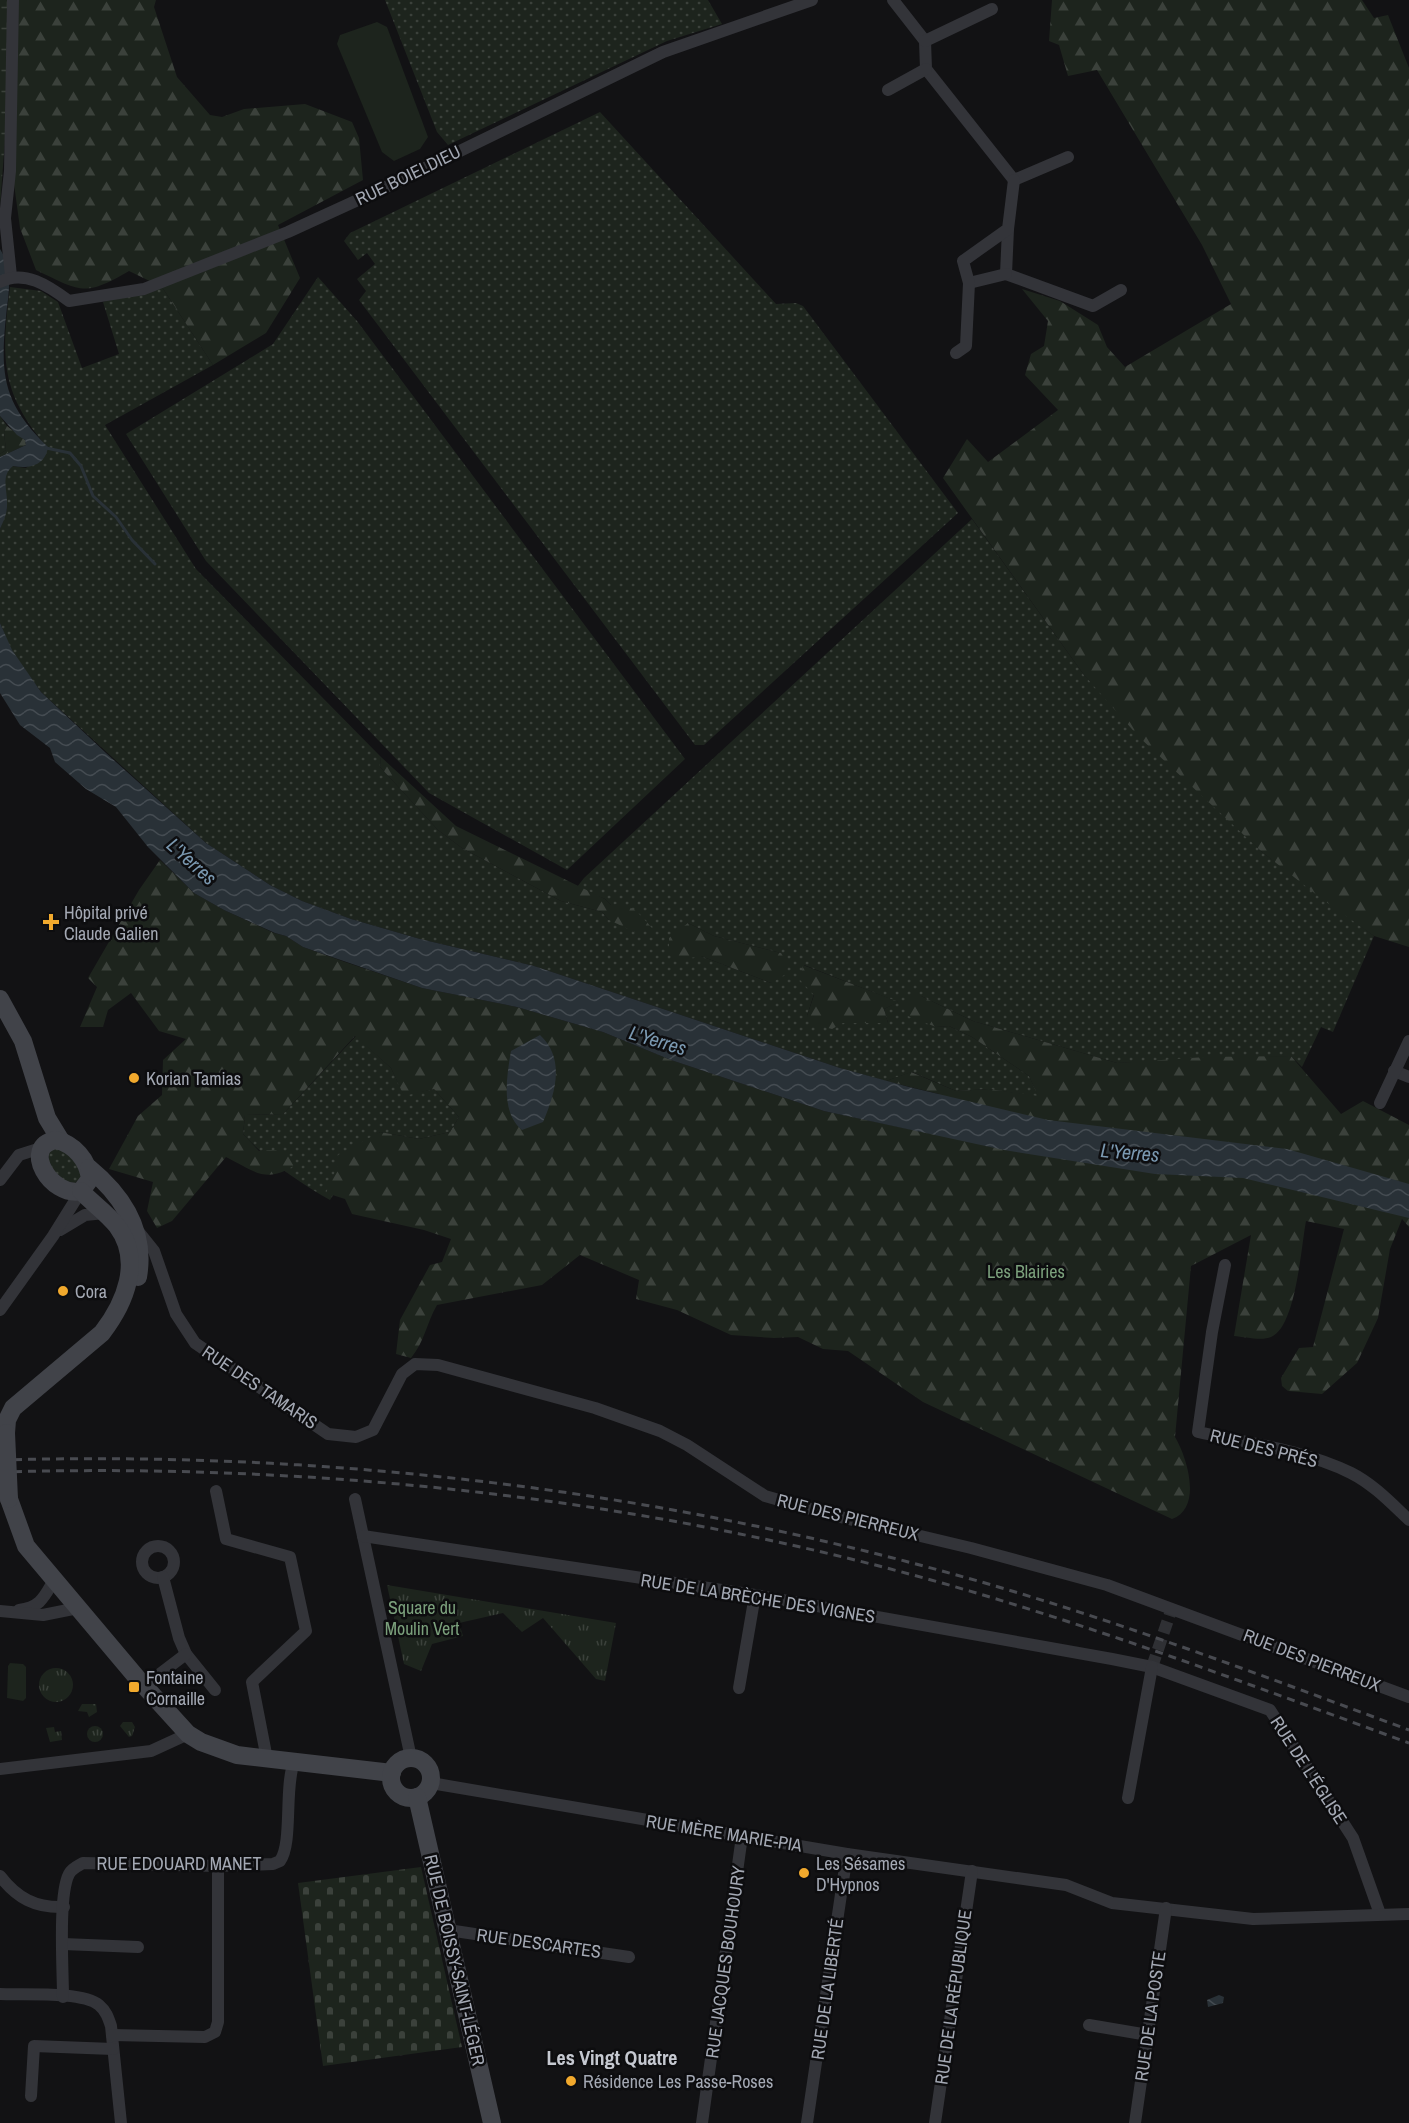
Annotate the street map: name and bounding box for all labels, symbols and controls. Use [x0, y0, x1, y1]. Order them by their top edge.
street label: RUE BOIELDIEU [351, 139, 465, 211]
water label: L'Yerres [161, 831, 223, 891]
place label: Hôpital privé Claude Galien [64, 900, 158, 946]
marker: Hôpital privé Claude Galien [42, 913, 60, 931]
water label: L'Yerres [626, 1019, 690, 1061]
place label: Korian Tamias [146, 1066, 241, 1091]
marker: Korian Tamias [127, 1071, 141, 1085]
water label: L'Yerres [1100, 1136, 1160, 1168]
park label: Les Blairies [987, 1259, 1065, 1284]
place label: Cora [75, 1279, 107, 1304]
marker: Cora [56, 1284, 70, 1298]
street label: RUE DES TAMARIS [197, 1339, 323, 1435]
street label: RUE DES PRÉS [1208, 1423, 1320, 1473]
street label: RUE DES PIERREUX [775, 1487, 922, 1547]
street label: RUE DE LA BRÈCHE DES VIGNES [639, 1567, 877, 1629]
park label: Square du Moulin Vert [385, 1595, 459, 1641]
street label: RUE DES PIERREUX [1240, 1622, 1384, 1698]
place label: Fontaine Cornaille [146, 1665, 205, 1711]
marker: Fontaine Cornaille [127, 1680, 141, 1694]
street label: RUE DE L'ÉGLISE [1265, 1711, 1353, 1829]
street label: RUE MÈRE MARIE-PIA [644, 1808, 804, 1858]
street label: RUE EDOUARD MANET [97, 1851, 261, 1876]
place label: Les Sésames D'Hypnos [816, 1851, 905, 1897]
street label: RUE DE BOISSY-SAINT-LÉGER [419, 1852, 492, 2068]
street label: RUE JACQUES BOUHOURY [699, 1864, 751, 2060]
marker: Les Sésames D'Hypnos [797, 1866, 811, 1880]
street label: RUE DE LA RÉPUBLIQUE [928, 1908, 978, 2086]
street label: RUE DE LA LIBERTÉ [805, 1917, 849, 2061]
street label: RUE DESCARTES [475, 1922, 603, 1964]
street label: RUE DE LA POSTE [1128, 1949, 1172, 2083]
district label: Les Vingt Quatre [547, 2044, 677, 2071]
place label: Résidence Les Passe-Roses [583, 2069, 773, 2094]
marker: Résidence Les Passe-Roses [564, 2074, 578, 2088]

